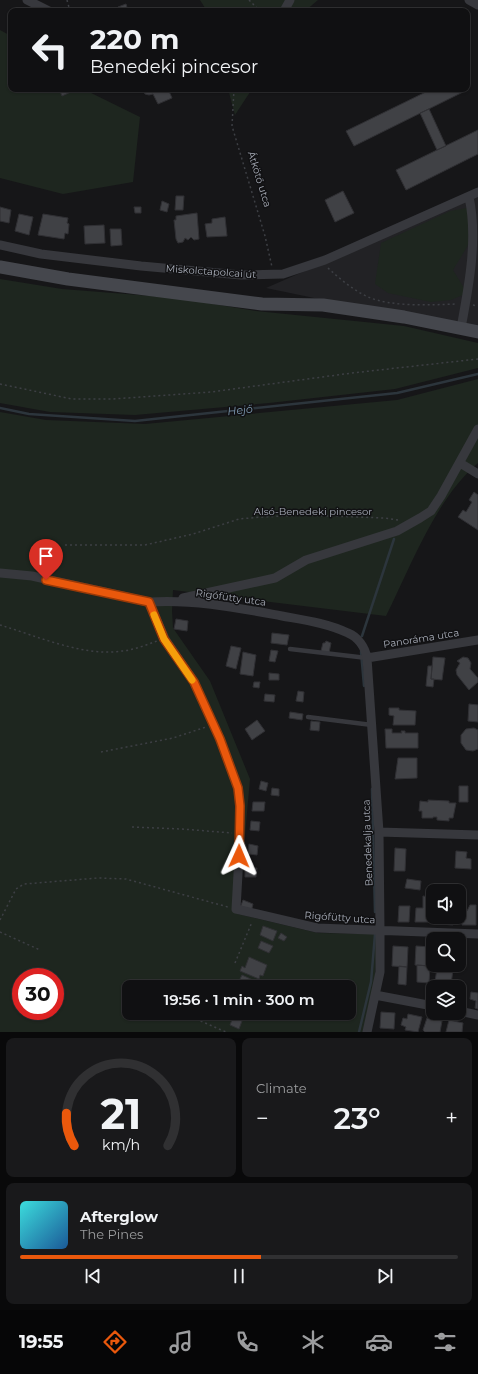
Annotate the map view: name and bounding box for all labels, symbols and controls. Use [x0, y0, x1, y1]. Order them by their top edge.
text: 220 m [90, 22, 179, 56]
icon: left [24, 24, 76, 76]
text: Benedeki pincesor [90, 56, 258, 78]
street label: Átkötő utca [245, 149, 274, 209]
street label: Miskolctapolcai út [165, 262, 257, 281]
water label: Hejő [227, 402, 253, 418]
street label: Alsó-Benedeki pincesor [254, 505, 372, 518]
pin [29, 539, 63, 580]
icon: arrive [35, 545, 57, 567]
street label: Rigófütty utca [195, 586, 267, 609]
street label: Panoráma utca [382, 626, 460, 651]
street label: Benedekalja utca [359, 799, 376, 887]
position arrow [218, 835, 260, 877]
map controls [426, 884, 466, 1020]
button: sound [426, 884, 466, 924]
street label: Rigófütty utca [304, 909, 376, 926]
button: search [426, 932, 466, 972]
speed limit sign: 30 [12, 968, 64, 1020]
button: layers [426, 980, 466, 1020]
text: 19:56 · 1 min · 300 m [163, 990, 315, 1009]
text: Climate [256, 1080, 307, 1096]
text: 21 [101, 1088, 141, 1138]
text: 23° [333, 1100, 381, 1137]
text: − [256, 1105, 269, 1132]
text: + [445, 1105, 458, 1132]
text: km/h [102, 1135, 140, 1153]
text: Afterglow [80, 1207, 158, 1226]
text: The Pines [80, 1226, 143, 1242]
icon: previous [82, 1265, 104, 1287]
icon: pause [228, 1265, 250, 1287]
icon: next [374, 1265, 396, 1287]
icon: directions [101, 1328, 129, 1356]
icon: music [167, 1328, 195, 1356]
icon: phone [233, 1328, 261, 1356]
icon: climate [299, 1328, 327, 1356]
icon: car [365, 1328, 393, 1356]
icon: filters [431, 1328, 459, 1356]
text: 19:55 [19, 1331, 64, 1353]

